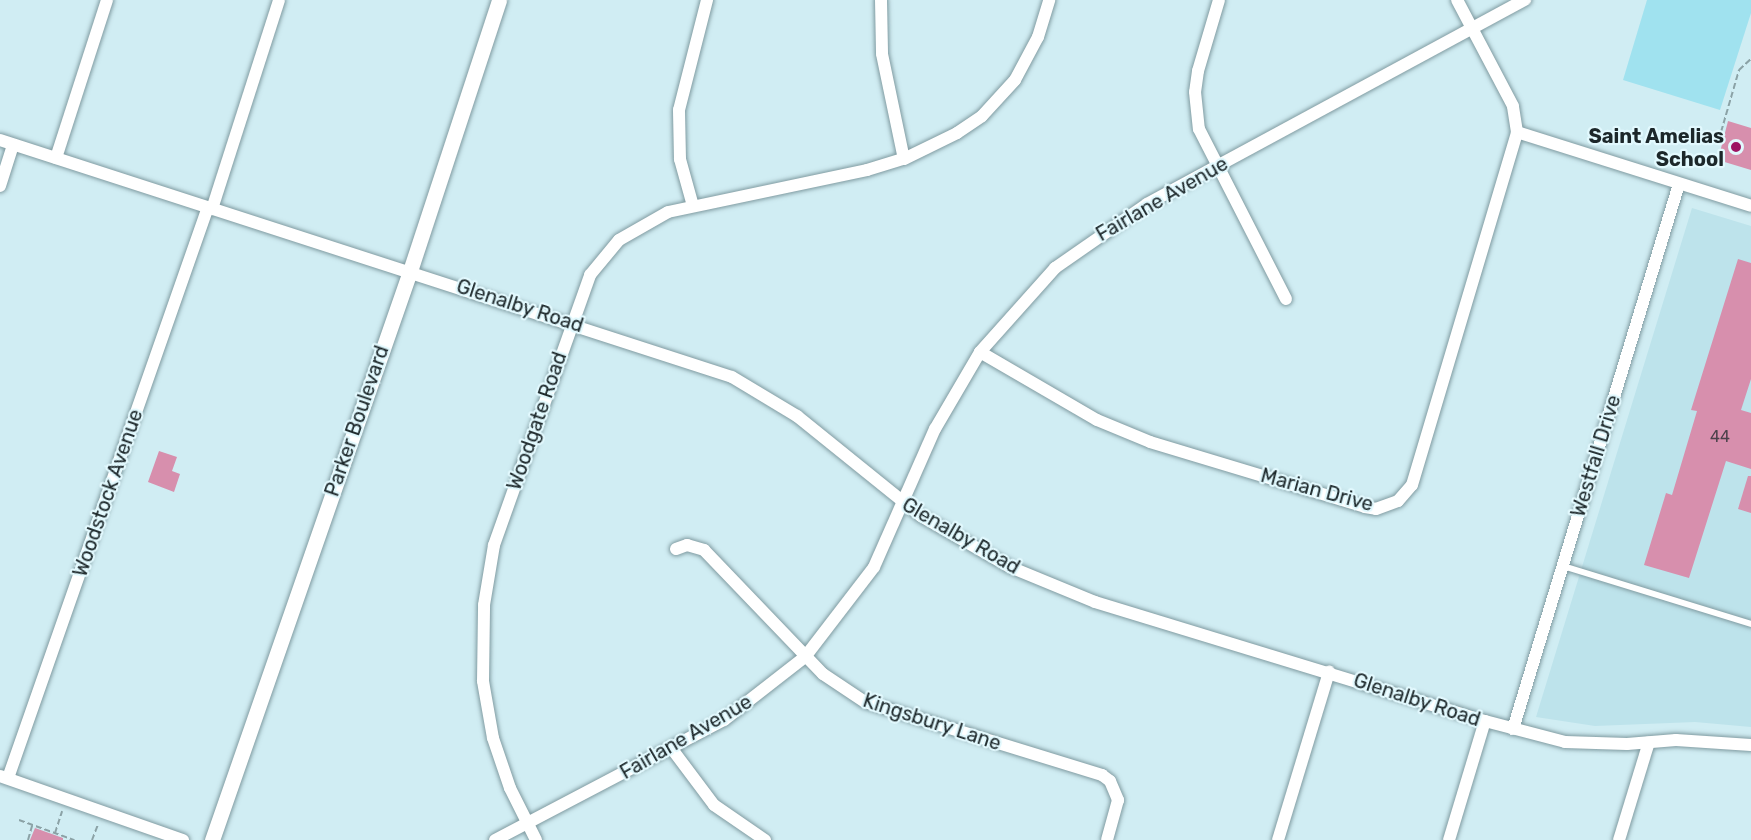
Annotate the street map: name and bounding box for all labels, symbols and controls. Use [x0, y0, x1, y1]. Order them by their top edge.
place label: Saint Amelias School [1588, 124, 1724, 171]
marker: Saint Amelias School [1729, 140, 1743, 154]
street label: Fairlane Avenue [1092, 151, 1232, 247]
street label: Glenalby Road [453, 274, 587, 338]
street label: Parker Boulevard [320, 342, 394, 500]
street label: Woodgate Road [502, 349, 572, 493]
street label: Westfall Drive [1566, 392, 1626, 520]
street label: Woodstock Avenue [68, 406, 148, 580]
house number: 44 [1710, 427, 1730, 447]
street label: Marian Drive [1258, 463, 1376, 517]
street label: Glenalby Road [898, 492, 1024, 580]
street label: Glenalby Road [1350, 668, 1484, 732]
street label: Kingsbury Lane [860, 688, 1004, 756]
street label: Fairlane Avenue [616, 689, 756, 785]

